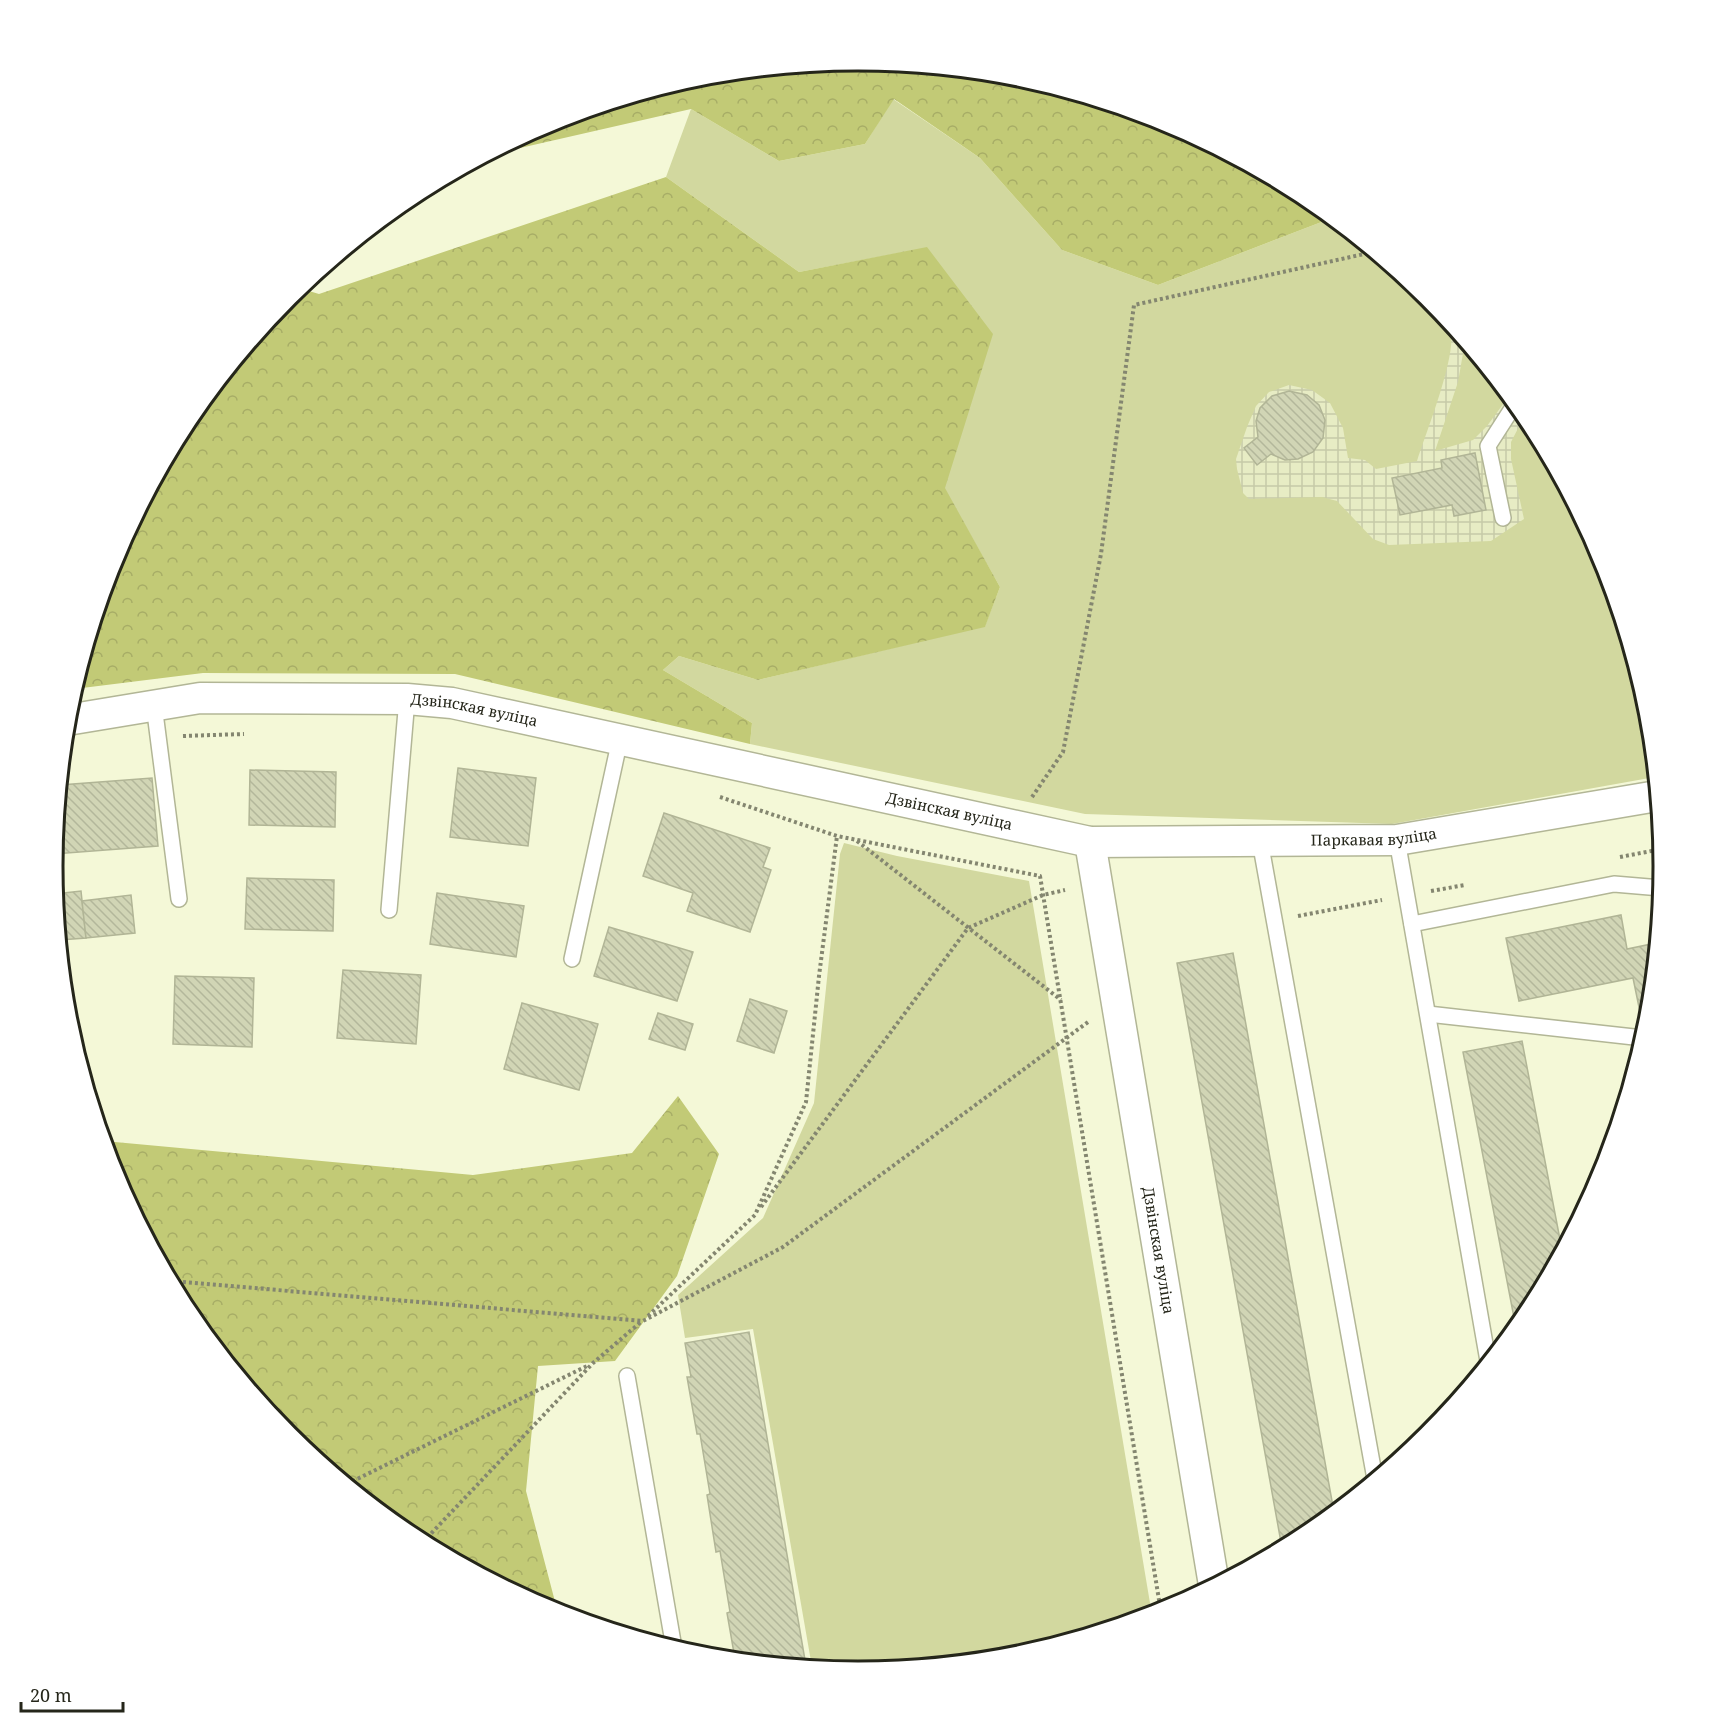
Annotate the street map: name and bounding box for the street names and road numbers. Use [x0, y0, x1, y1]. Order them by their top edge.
street label: Дзвінская вуліца [410, 688, 540, 730]
street label: Дзвінская вуліца [884, 787, 1015, 834]
street label: Паркавая вуліца [1311, 822, 1438, 850]
street label: Дзвінская вуліца [1139, 1185, 1180, 1315]

